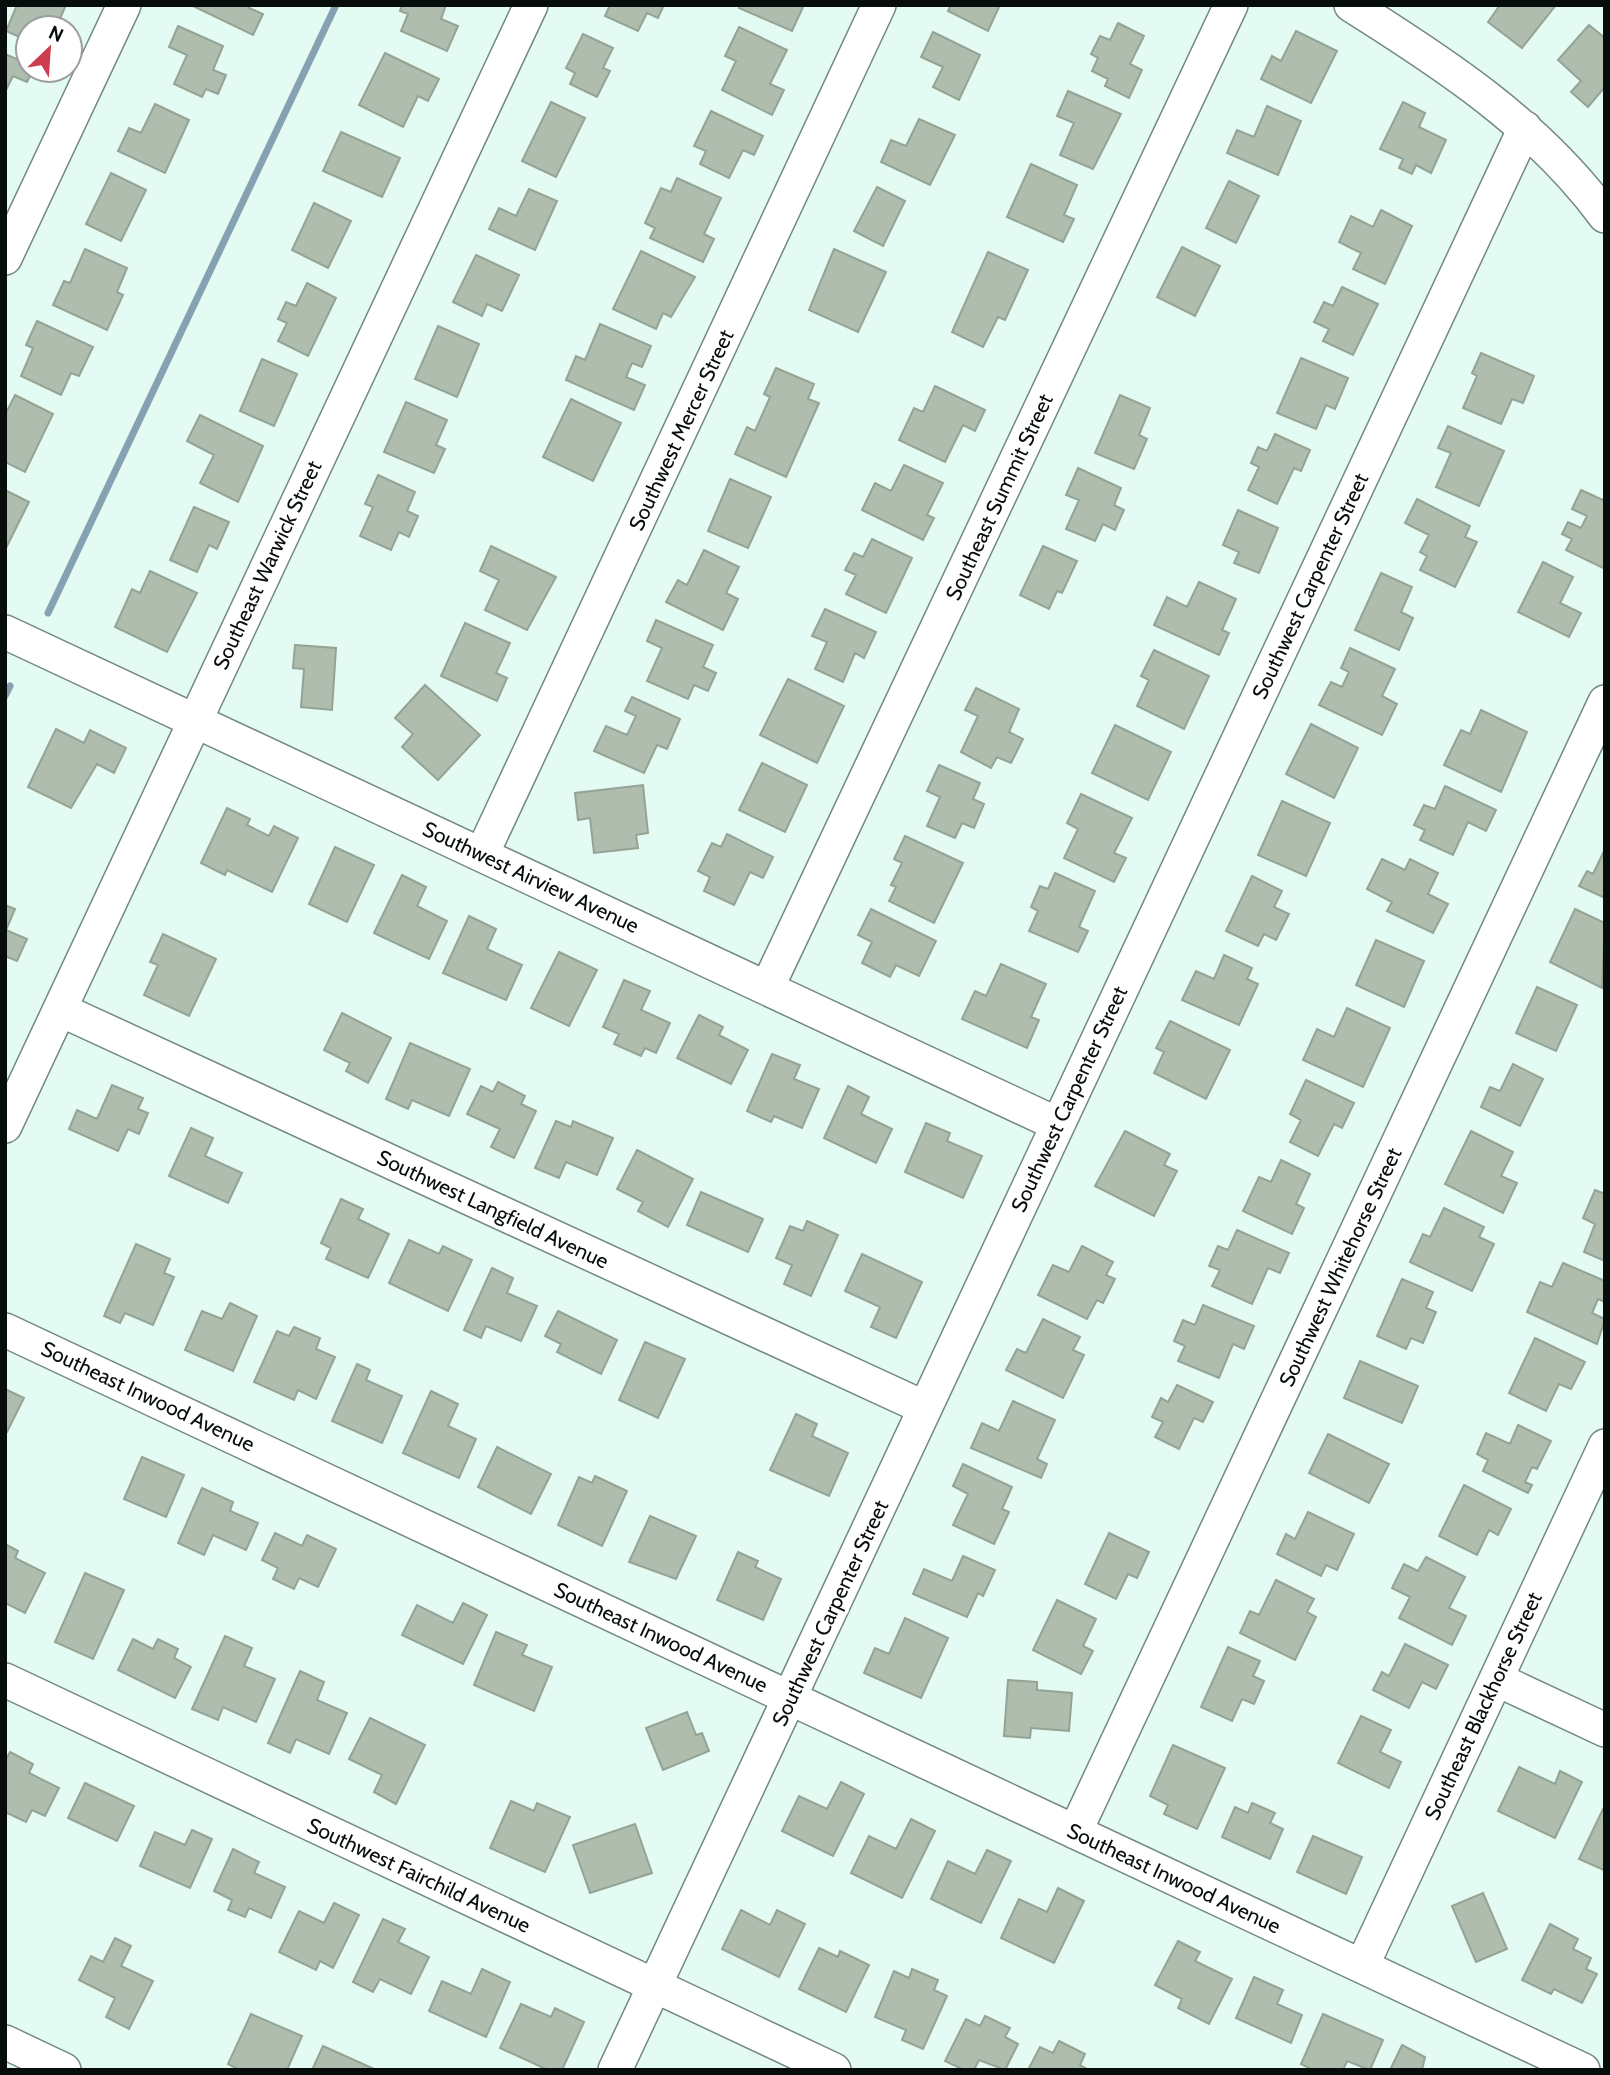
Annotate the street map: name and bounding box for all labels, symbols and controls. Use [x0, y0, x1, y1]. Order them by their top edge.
north arrow [14, 14, 84, 84]
text: N [45, 21, 67, 47]
street label: Southwest Mercer Street [623, 326, 739, 534]
street label: Southeast Summit Street [940, 390, 1058, 604]
street label: Southeast Warwick Street [208, 457, 326, 673]
street label: Southwest Carpenter Street [1247, 469, 1373, 703]
street label: Southwest Airview Avenue [419, 816, 643, 938]
street label: Southwest Carpenter Street [1006, 982, 1132, 1216]
street label: Southwest Langfield Avenue [373, 1144, 613, 1274]
street label: Southwest Whitehorse Street [1274, 1144, 1406, 1390]
street label: Southeast Inwood Avenue [37, 1336, 259, 1457]
street label: Southwest Carpenter Street [767, 1496, 893, 1730]
street label: Southeast Inwood Avenue [550, 1577, 772, 1698]
street label: Southeast Blackhorse Street [1419, 1588, 1547, 1824]
street label: Southwest Fairchild Avenue [303, 1812, 535, 1938]
street label: Southeast Inwood Avenue [1063, 1818, 1285, 1939]

